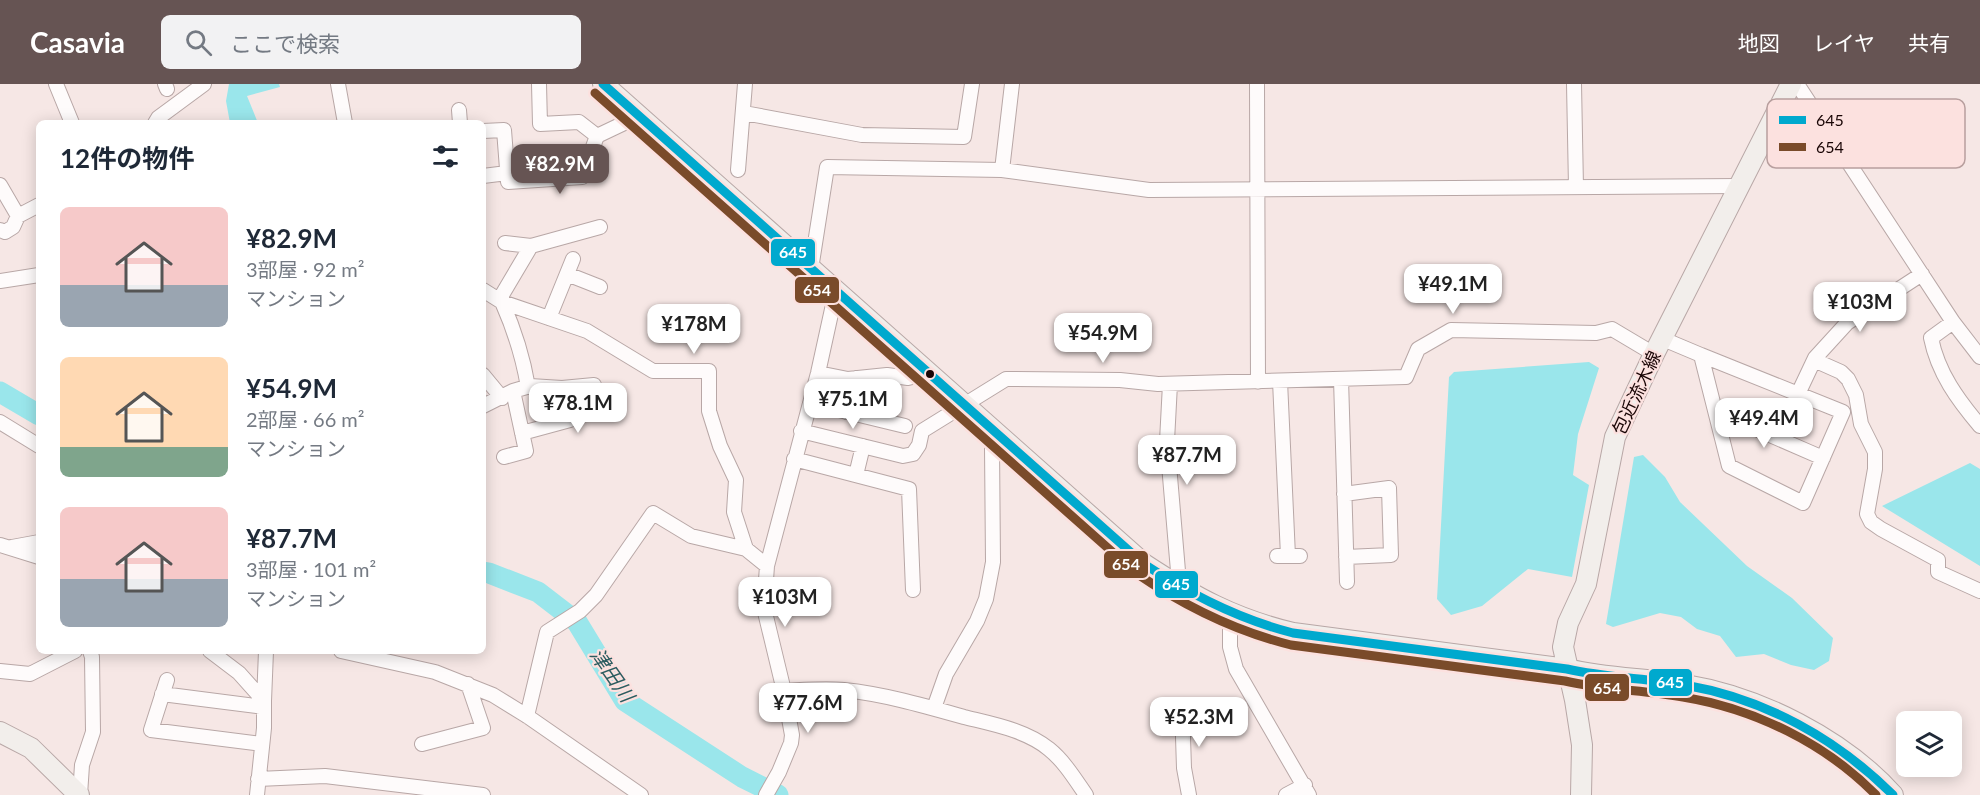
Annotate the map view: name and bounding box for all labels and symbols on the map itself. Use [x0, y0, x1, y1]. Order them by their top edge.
legend [1767, 99, 1965, 168]
text: 645 [1816, 110, 1844, 129]
text: 654 [1816, 137, 1844, 156]
pin: ¥82.9M [511, 144, 609, 195]
line badge: 645 [770, 238, 816, 267]
text: 645 [779, 242, 807, 261]
pin: ¥49.1M [1404, 264, 1502, 315]
line badge: 654 [794, 276, 840, 304]
text: 654 [803, 280, 831, 299]
pin: ¥103M [1818, 282, 1902, 333]
pin: ¥178M [652, 304, 736, 355]
pin: ¥54.9M [1054, 313, 1152, 364]
street label: 包近流木線 [1607, 347, 1665, 438]
unlabelled marker [924, 368, 936, 380]
pin: ¥75.1M [804, 379, 902, 430]
pin: ¥78.1M [529, 383, 627, 434]
pin: ¥49.4M [1715, 398, 1813, 449]
pin: ¥87.7M [1138, 435, 1236, 486]
line badge: 654 [1103, 550, 1149, 579]
text: 654 [1112, 554, 1140, 573]
line badge: 645 [1154, 570, 1199, 599]
text: 645 [1162, 574, 1190, 593]
pin: ¥103M [743, 577, 827, 628]
water label: 津田川 [586, 643, 641, 708]
line badge: 645 [1648, 668, 1693, 697]
text: 645 [1656, 672, 1684, 691]
line badge: 654 [1584, 673, 1630, 702]
text: 654 [1593, 678, 1621, 697]
pin: ¥77.6M [759, 683, 857, 734]
pin: ¥52.3M [1150, 697, 1248, 748]

